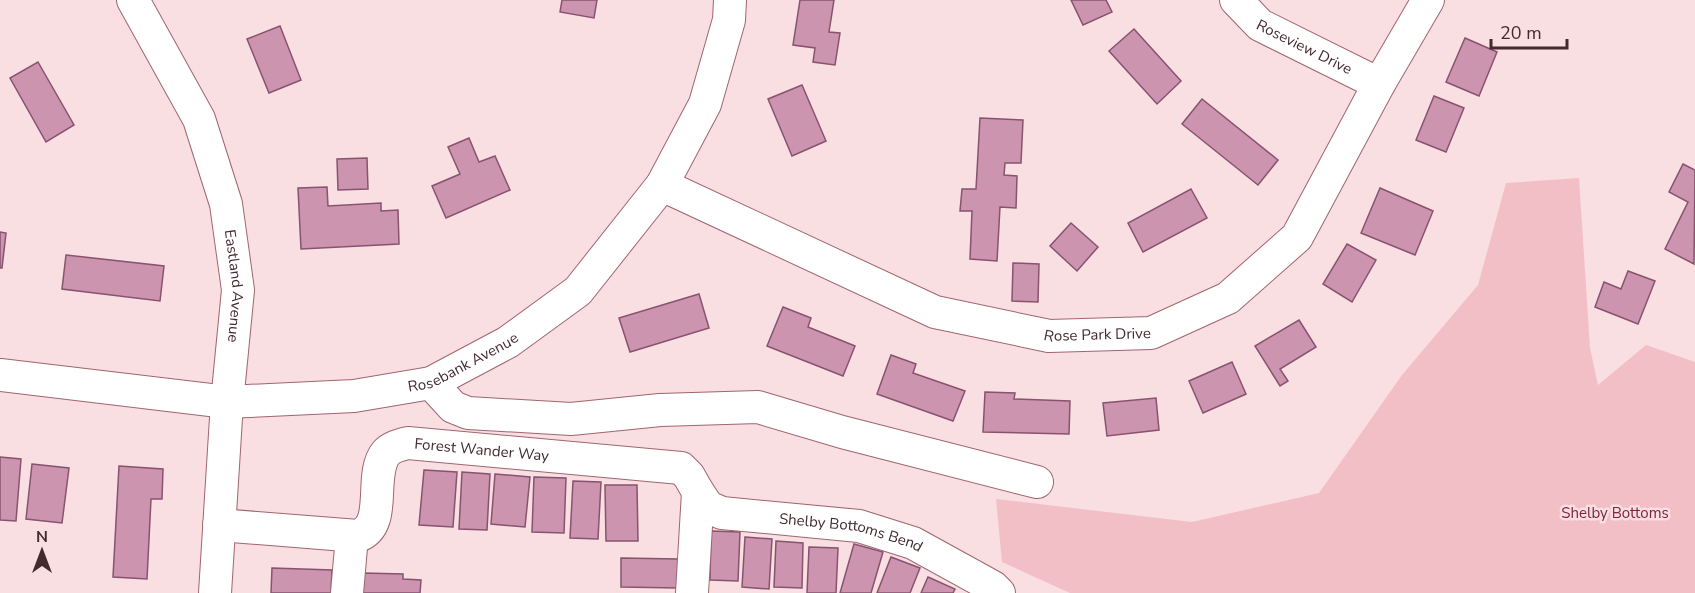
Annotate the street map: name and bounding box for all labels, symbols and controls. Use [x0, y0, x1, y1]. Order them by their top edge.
scale bar [1491, 12, 1568, 50]
street label: Roseview Drive [1253, 15, 1355, 79]
text: 20 m [1500, 21, 1542, 45]
street label: Eastland Avenue [220, 228, 248, 343]
street label: Rose Park Drive [1042, 323, 1151, 347]
street label: Rosebank Avenue [406, 328, 522, 397]
street label: Forest Wander Way [413, 434, 550, 466]
park label: Shelby Bottoms [1561, 503, 1669, 523]
street label: Shelby Bottoms Bend [778, 508, 926, 557]
north arrow [12, 521, 72, 581]
text: N [36, 526, 48, 548]

